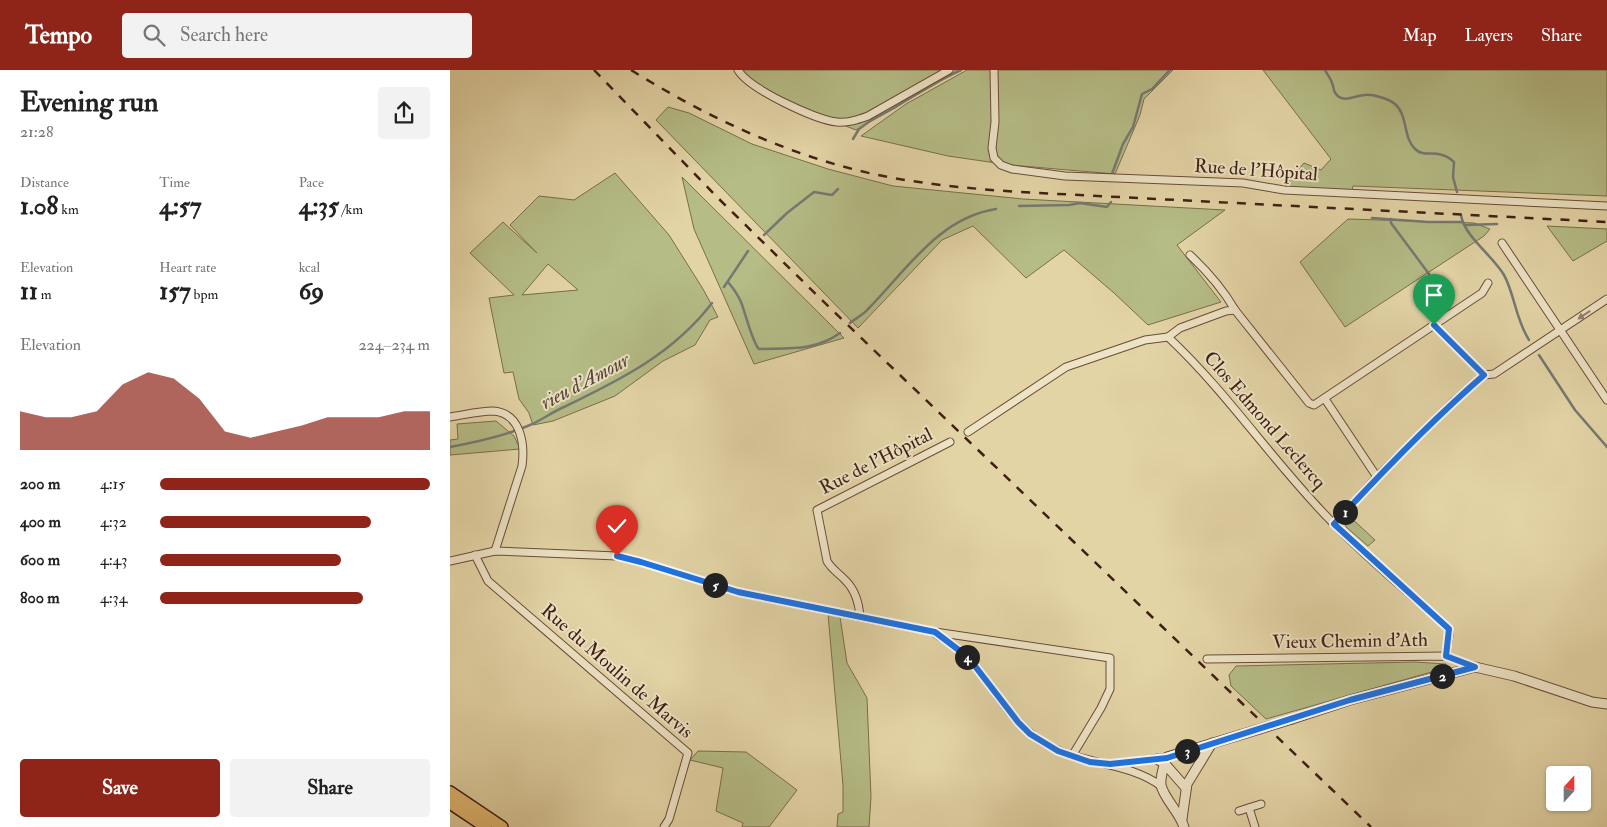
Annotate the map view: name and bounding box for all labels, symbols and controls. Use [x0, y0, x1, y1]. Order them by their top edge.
search box [122, 13, 472, 58]
text: Tempo [25, 20, 92, 51]
icon: search [140, 21, 168, 49]
text: Search here [180, 23, 268, 47]
text: Map [1403, 24, 1437, 47]
text: Layers [1465, 24, 1513, 47]
text: Share [1541, 24, 1582, 47]
text: Evening run [20, 85, 158, 120]
button: share [378, 87, 430, 139]
text: 21:28 [20, 122, 53, 142]
street label: Rue de l'Hôpital [1193, 154, 1319, 187]
text: Distance [20, 174, 69, 191]
text: Time [159, 174, 190, 191]
text: Pace [299, 174, 324, 191]
text: 1.08 [20, 191, 58, 222]
text: 4:57 [159, 191, 201, 222]
text: 4:35 [299, 191, 339, 222]
text: km [58, 201, 79, 218]
text: /km [339, 201, 363, 218]
text: Elevation [20, 259, 73, 276]
text: Heart rate [159, 259, 216, 276]
text: kcal [299, 259, 320, 276]
pin [1413, 274, 1455, 325]
text: 11 [20, 276, 38, 307]
text: 157 [159, 276, 191, 307]
text: 69 [299, 276, 324, 307]
icon: arrive [1420, 281, 1448, 309]
text: m [38, 286, 52, 303]
text: bpm [191, 286, 218, 303]
one-way arrow [1577, 310, 1590, 319]
text: Elevation [20, 335, 81, 355]
text: 224–234 m [358, 335, 430, 355]
water label: rieu d'Amour [536, 346, 635, 415]
street label: Clos Edmond Leclercq [1199, 346, 1331, 494]
street label: Rue de l'Hôpital [815, 422, 937, 501]
text: 200 m [20, 474, 60, 494]
text: 4:15 [100, 474, 125, 494]
pin: 1 [1332, 500, 1358, 524]
text: 1 [1343, 504, 1348, 521]
pin [596, 505, 638, 556]
text: 400 m [20, 512, 61, 532]
text: 4:32 [100, 512, 127, 532]
icon: check [603, 512, 631, 540]
text: 600 m [20, 550, 60, 570]
text: 4:43 [100, 550, 127, 570]
pin: 5 [702, 572, 728, 598]
text: 5 [712, 577, 719, 594]
text: 800 m [20, 588, 60, 608]
text: 4:34 [100, 588, 127, 608]
street label: Rue du Moulin de Marvis [536, 598, 698, 744]
street label: Vieux Chemin d'Ath [1272, 628, 1428, 654]
pin: 4 [954, 644, 980, 670]
text: 4 [964, 649, 971, 666]
pin: 2 [1430, 664, 1454, 688]
text: 2 [1439, 668, 1446, 685]
pin: 3 [1174, 738, 1200, 764]
text: 3 [1185, 743, 1190, 760]
button: Save [20, 759, 220, 817]
button: Share [230, 759, 430, 817]
north arrow [1546, 766, 1591, 811]
map controls [1546, 766, 1591, 811]

